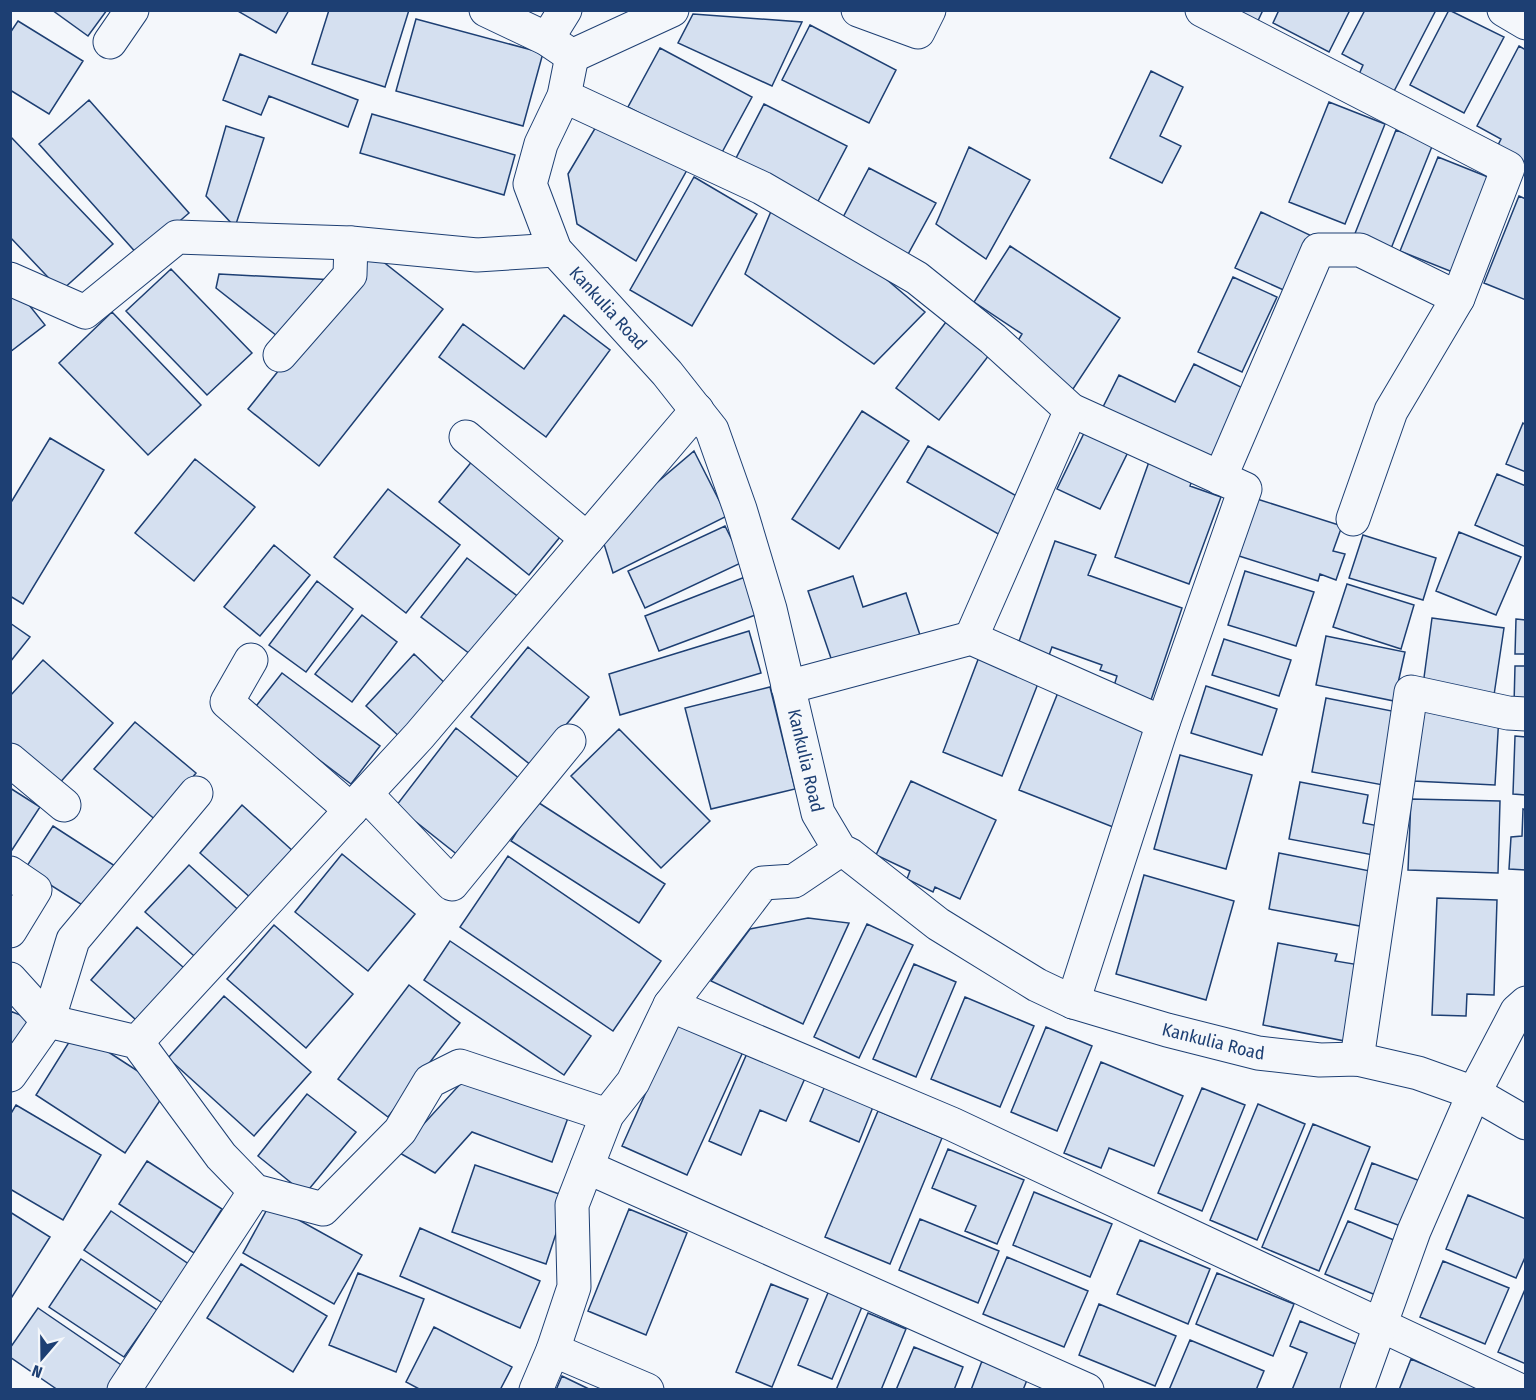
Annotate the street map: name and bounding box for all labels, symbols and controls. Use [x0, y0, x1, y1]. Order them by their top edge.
street label: Kankulia Road [565, 262, 652, 355]
street label: Kankulia Road [783, 707, 828, 814]
street label: Kankulia Road [1160, 1018, 1266, 1065]
north arrow [12, 1328, 72, 1388]
text: N [29, 1361, 45, 1382]

